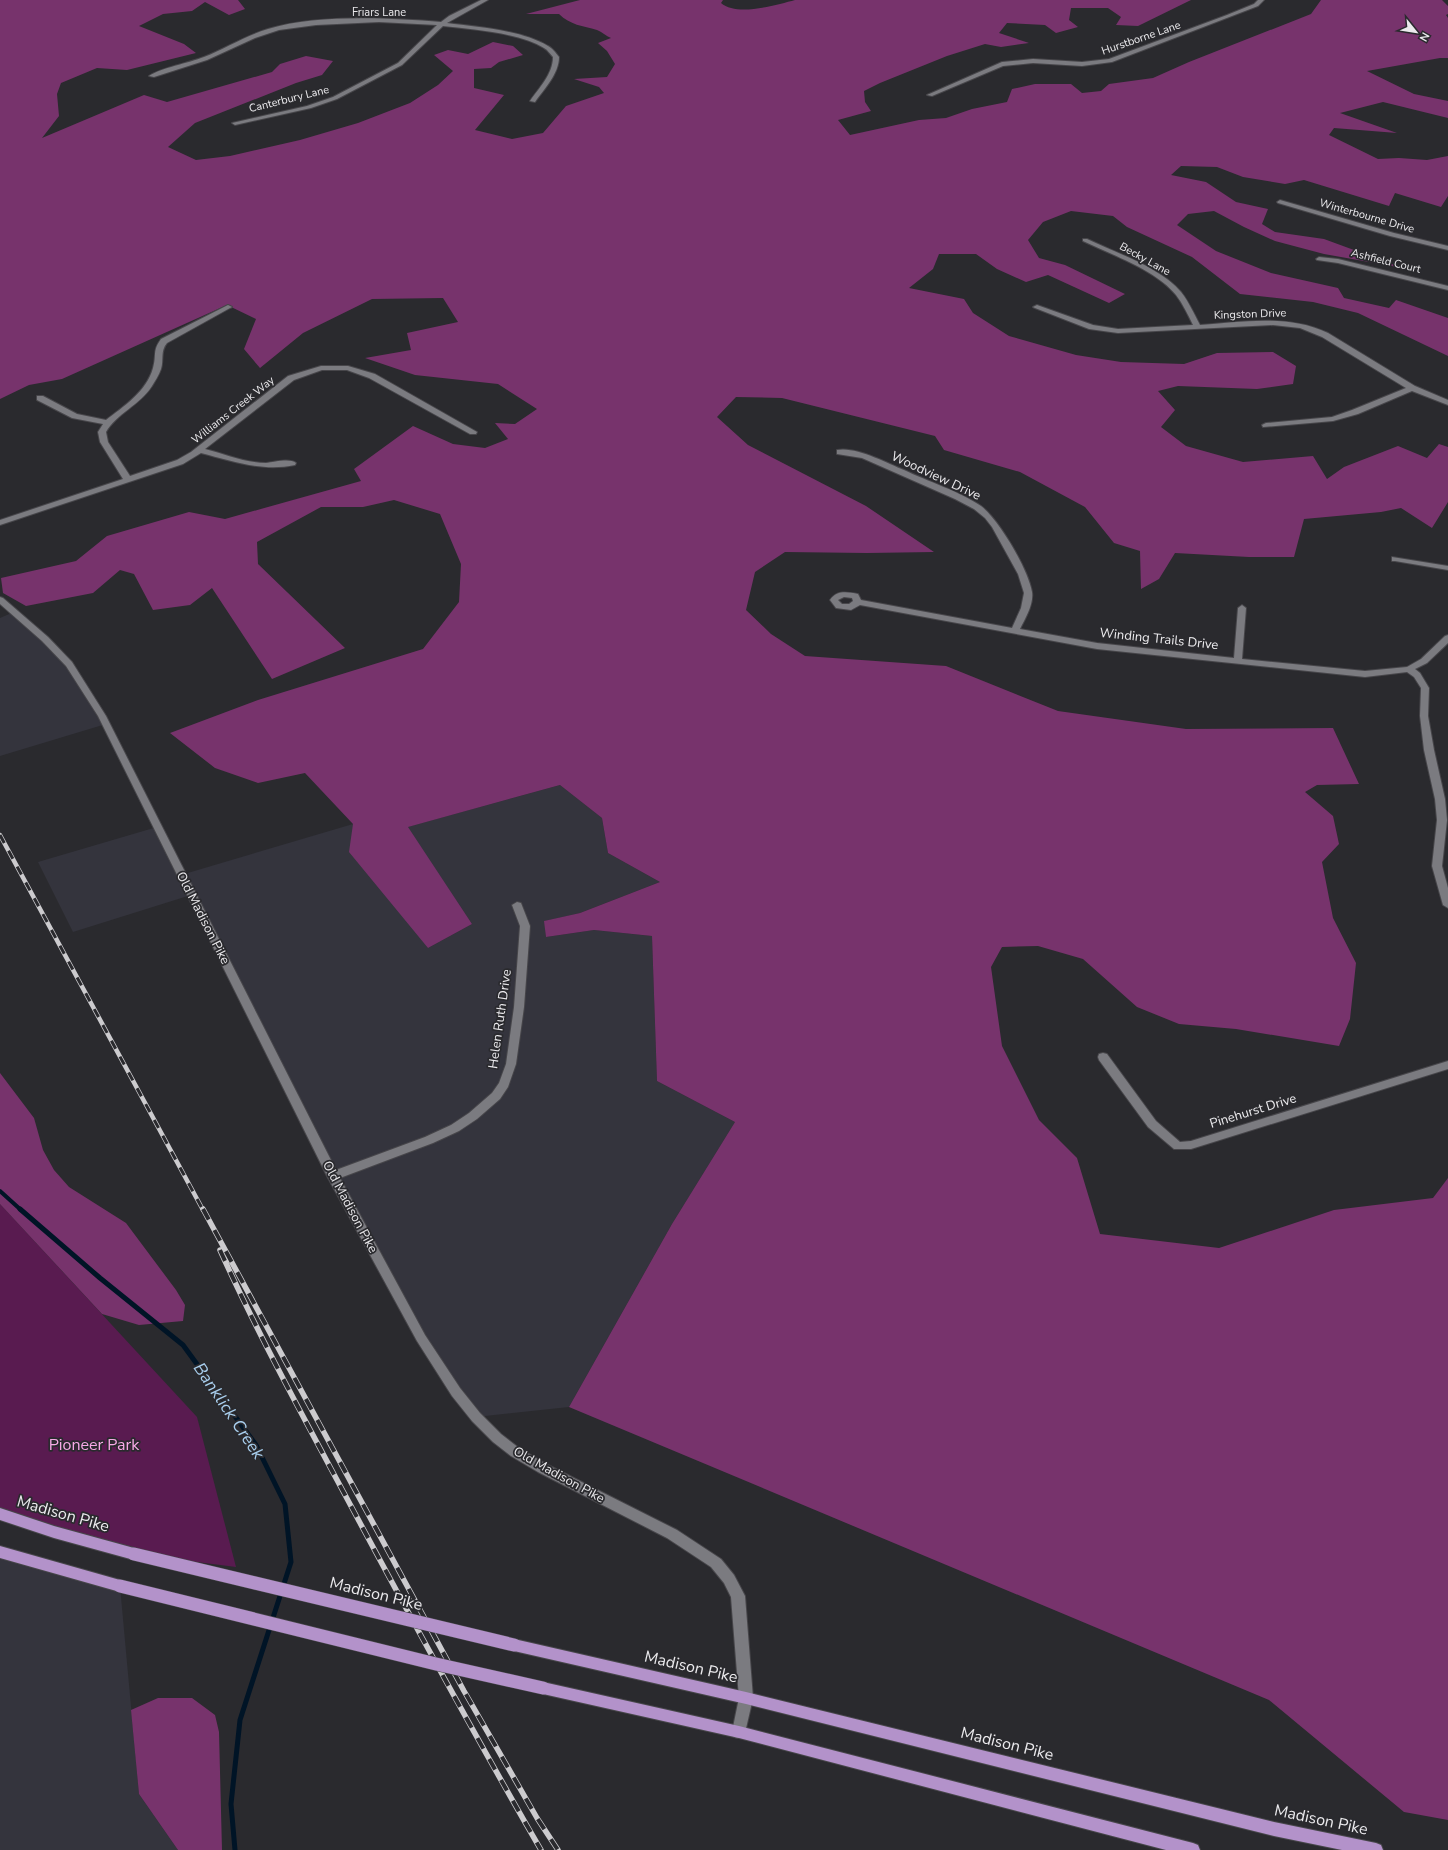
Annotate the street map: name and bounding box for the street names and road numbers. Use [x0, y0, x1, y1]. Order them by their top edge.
street label: Friars Lane [352, 5, 406, 20]
street label: Hurstborne Lane [1099, 17, 1183, 59]
street label: Canterbury Lane [247, 82, 331, 116]
street label: Winterbourne Drive [1318, 195, 1416, 237]
street label: Becky Lane [1117, 239, 1173, 279]
street label: Ashfield Court [1350, 245, 1423, 277]
street label: Kingston Drive [1214, 305, 1287, 323]
street label: Williams Creek Way [188, 373, 278, 447]
street label: Woodview Drive [888, 447, 984, 505]
street label: Winding Trails Drive [1099, 624, 1219, 654]
street label: Old Madison Pike [172, 868, 234, 968]
street label: Helen Ruth Drive [484, 968, 516, 1070]
street label: Pinehurst Drive [1207, 1089, 1299, 1133]
street label: Old Madison Pike [318, 1158, 382, 1256]
street label: Old Madison Pike [510, 1442, 608, 1508]
street label: Madison Pike [14, 1490, 112, 1538]
street label: Madison Pike [327, 1572, 425, 1616]
street label: Madison Pike [642, 1646, 740, 1688]
street label: Madison Pike [958, 1722, 1056, 1766]
street label: Madison Pike [1272, 1799, 1370, 1841]

